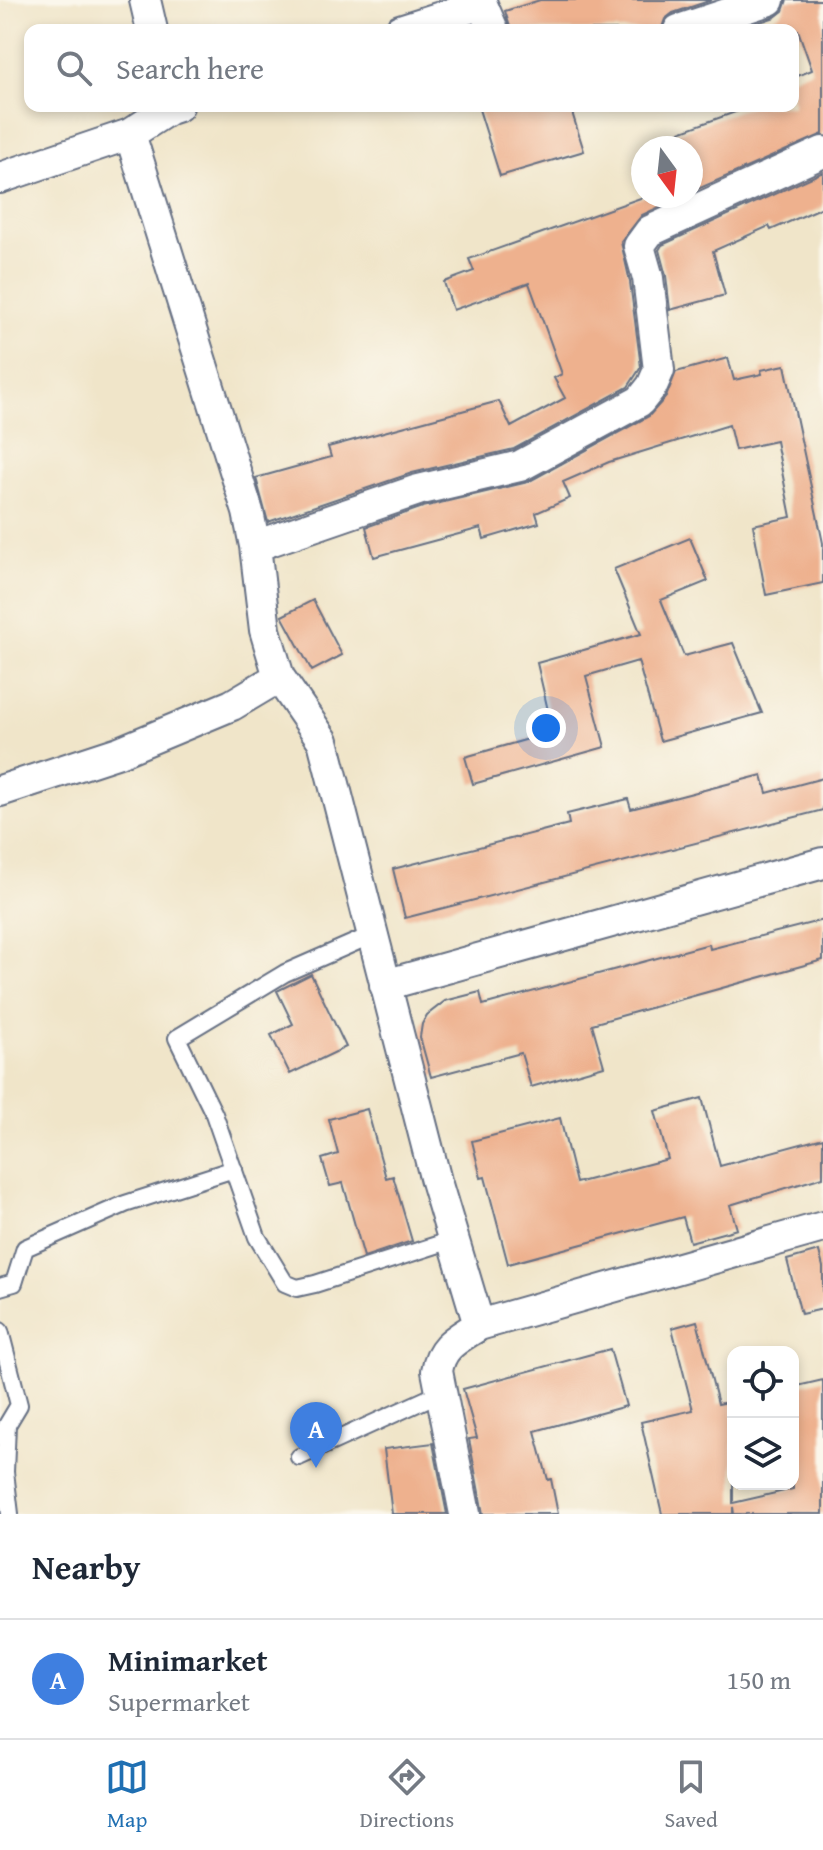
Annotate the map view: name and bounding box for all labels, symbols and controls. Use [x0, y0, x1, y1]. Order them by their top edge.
search box [24, 24, 799, 112]
icon: search [52, 46, 96, 90]
text: Search here [116, 46, 264, 90]
north arrow [631, 136, 703, 208]
your location [526, 708, 566, 748]
map controls [727, 1346, 799, 1490]
button: locate [727, 1346, 799, 1418]
pin: A [290, 1402, 342, 1468]
button: layers [727, 1418, 799, 1490]
text: Nearby [32, 1542, 141, 1591]
text: Minimarket [108, 1638, 268, 1682]
text: A [50, 1660, 66, 1699]
text: 150 m [726, 1660, 791, 1699]
text: Supermarket [108, 1682, 250, 1721]
tab: Map [105, 1755, 149, 1835]
tab: Directions [360, 1755, 454, 1835]
tab: Saved [665, 1755, 718, 1835]

